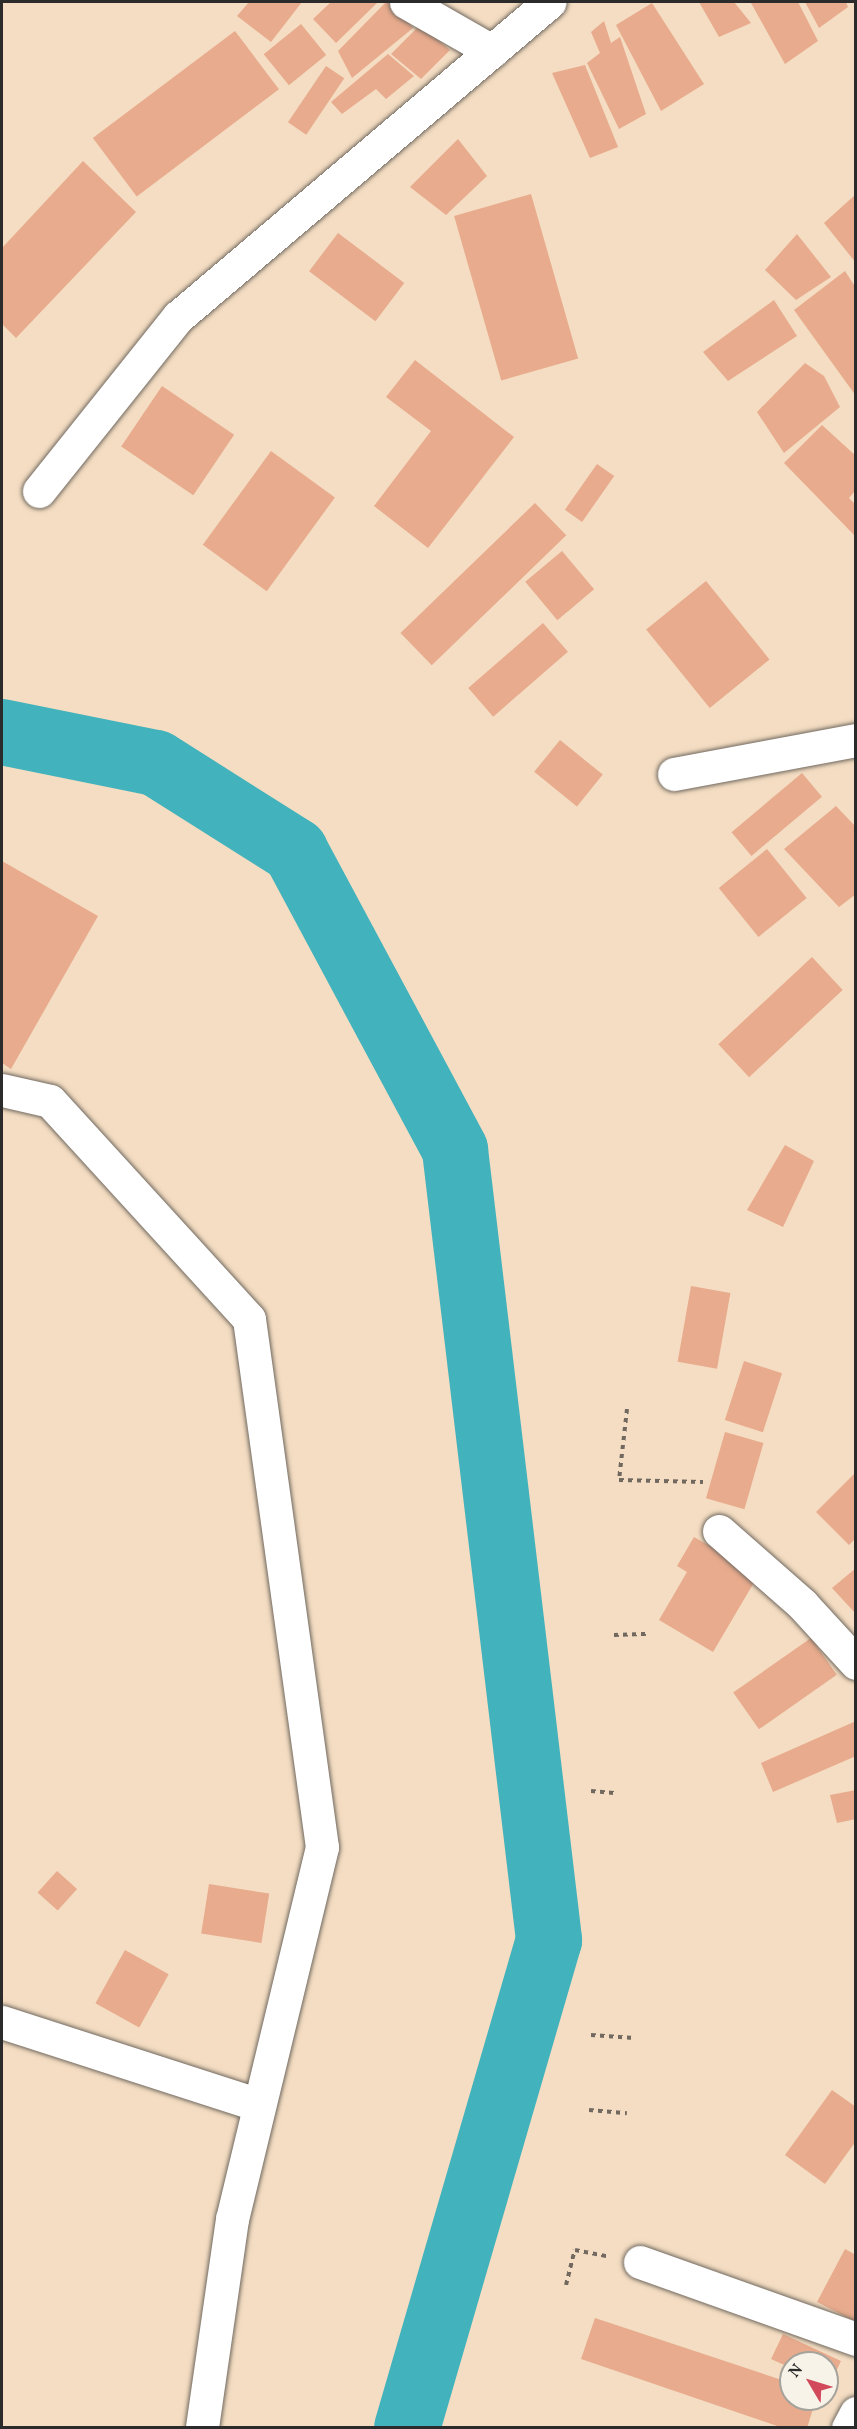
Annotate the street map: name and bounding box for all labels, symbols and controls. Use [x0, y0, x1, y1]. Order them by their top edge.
north arrow [779, 2351, 839, 2411]
text: N [784, 2360, 809, 2383]

